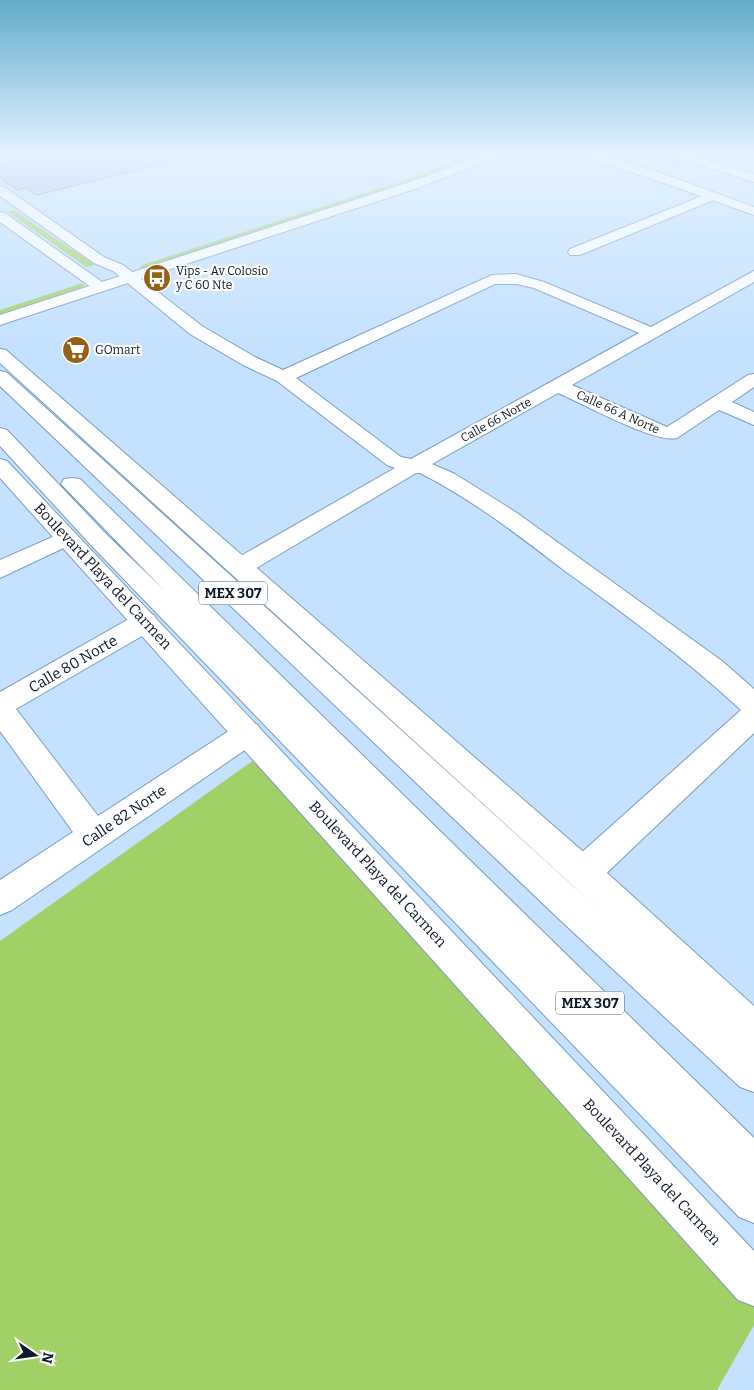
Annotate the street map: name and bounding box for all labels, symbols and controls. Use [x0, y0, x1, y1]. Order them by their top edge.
bus stop icon: Vips - Av Colosio y C 60 Nte [142, 263, 172, 293]
place label: Vips - Av Colosio y C 60 Nte [175, 264, 268, 292]
supermarket icon: GOmart [61, 335, 91, 365]
place label: GOmart [95, 343, 141, 357]
street label: Calle 66 A Norte [574, 387, 662, 437]
street label: Calle 66 Norte [458, 395, 534, 445]
street label: Boulevard Playa del Carmen [30, 499, 176, 653]
road number: MEX 307 [199, 582, 267, 604]
street label: Calle 80 Norte [25, 631, 121, 697]
street label: Calle 82 Norte [78, 781, 170, 851]
street label: Boulevard Playa del Carmen [305, 797, 451, 951]
road number: MEX 307 [556, 991, 624, 1014]
street label: Boulevard Playa del Carmen [579, 1095, 725, 1249]
north arrow [10, 1330, 60, 1380]
text: N [38, 1351, 57, 1365]

